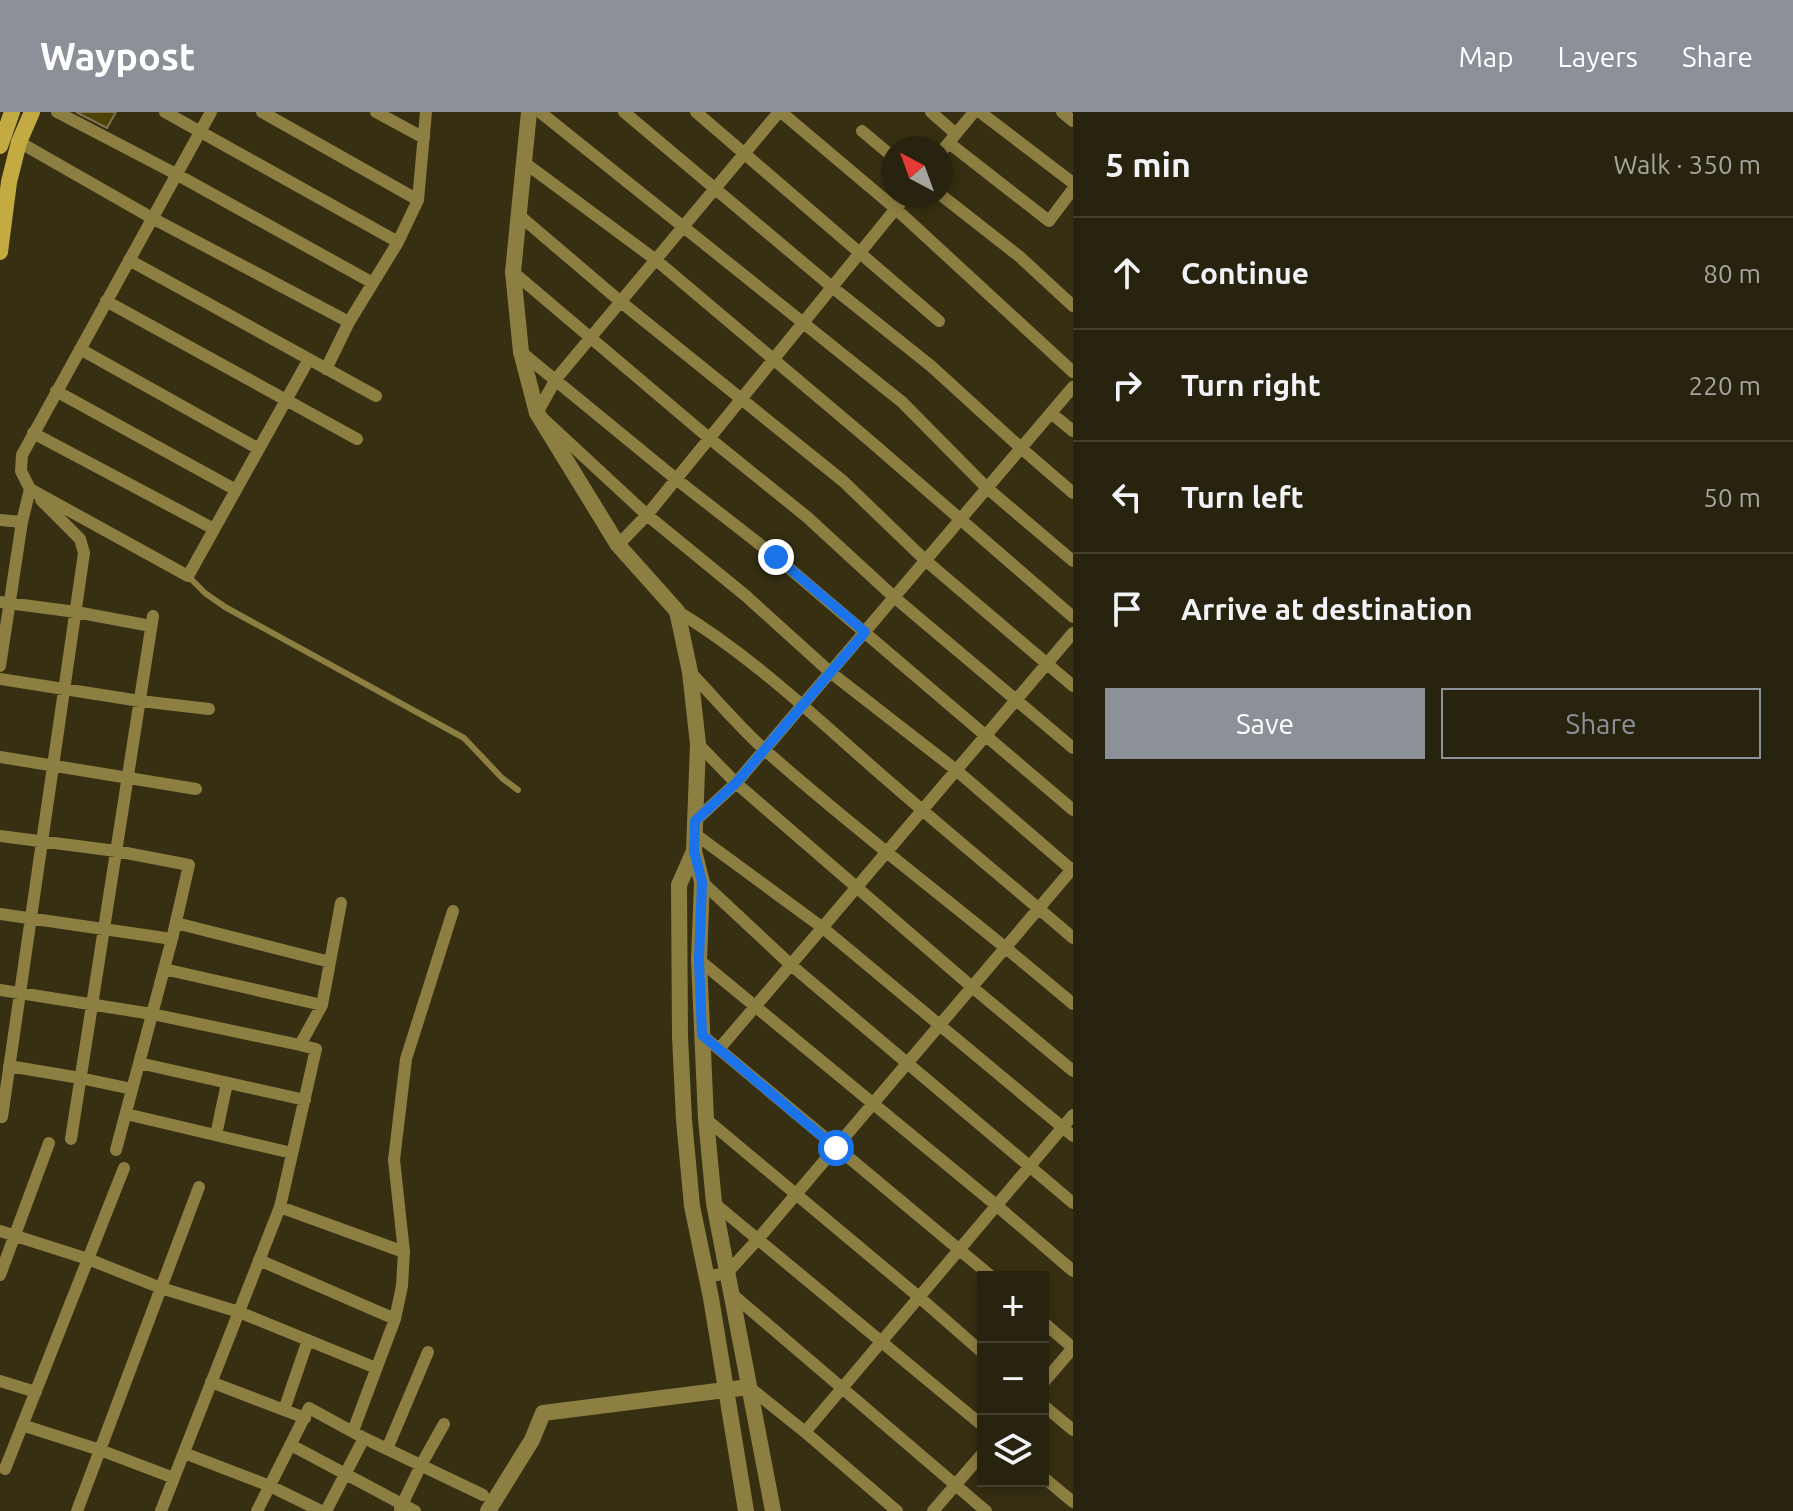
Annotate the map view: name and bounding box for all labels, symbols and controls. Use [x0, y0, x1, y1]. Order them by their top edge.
text: Waypost [40, 35, 195, 77]
text: Map [1458, 41, 1514, 72]
text: Layers [1558, 41, 1638, 72]
text: Share [1682, 41, 1753, 72]
north arrow [881, 136, 953, 208]
text: 5 min [1105, 145, 1191, 183]
text: Walk · 350 m [1613, 150, 1761, 179]
icon: ahead [1105, 251, 1149, 295]
text: Continue [1181, 256, 1309, 290]
text: 80 m [1703, 259, 1761, 288]
icon: right [1105, 363, 1149, 407]
text: Turn right [1181, 368, 1321, 402]
text: 220 m [1689, 371, 1761, 400]
icon: left [1105, 475, 1149, 519]
text: Turn left [1181, 480, 1303, 514]
text: 50 m [1703, 483, 1761, 512]
route end [758, 539, 794, 575]
icon: arrive [1105, 587, 1149, 631]
text: Arrive at destination [1181, 592, 1473, 626]
button: Save [1105, 688, 1425, 759]
button: Share [1441, 688, 1761, 759]
route start [818, 1130, 854, 1166]
map controls [977, 1271, 1049, 1487]
button: + [977, 1271, 1049, 1343]
button: − [977, 1343, 1049, 1415]
button: layers [977, 1415, 1049, 1487]

